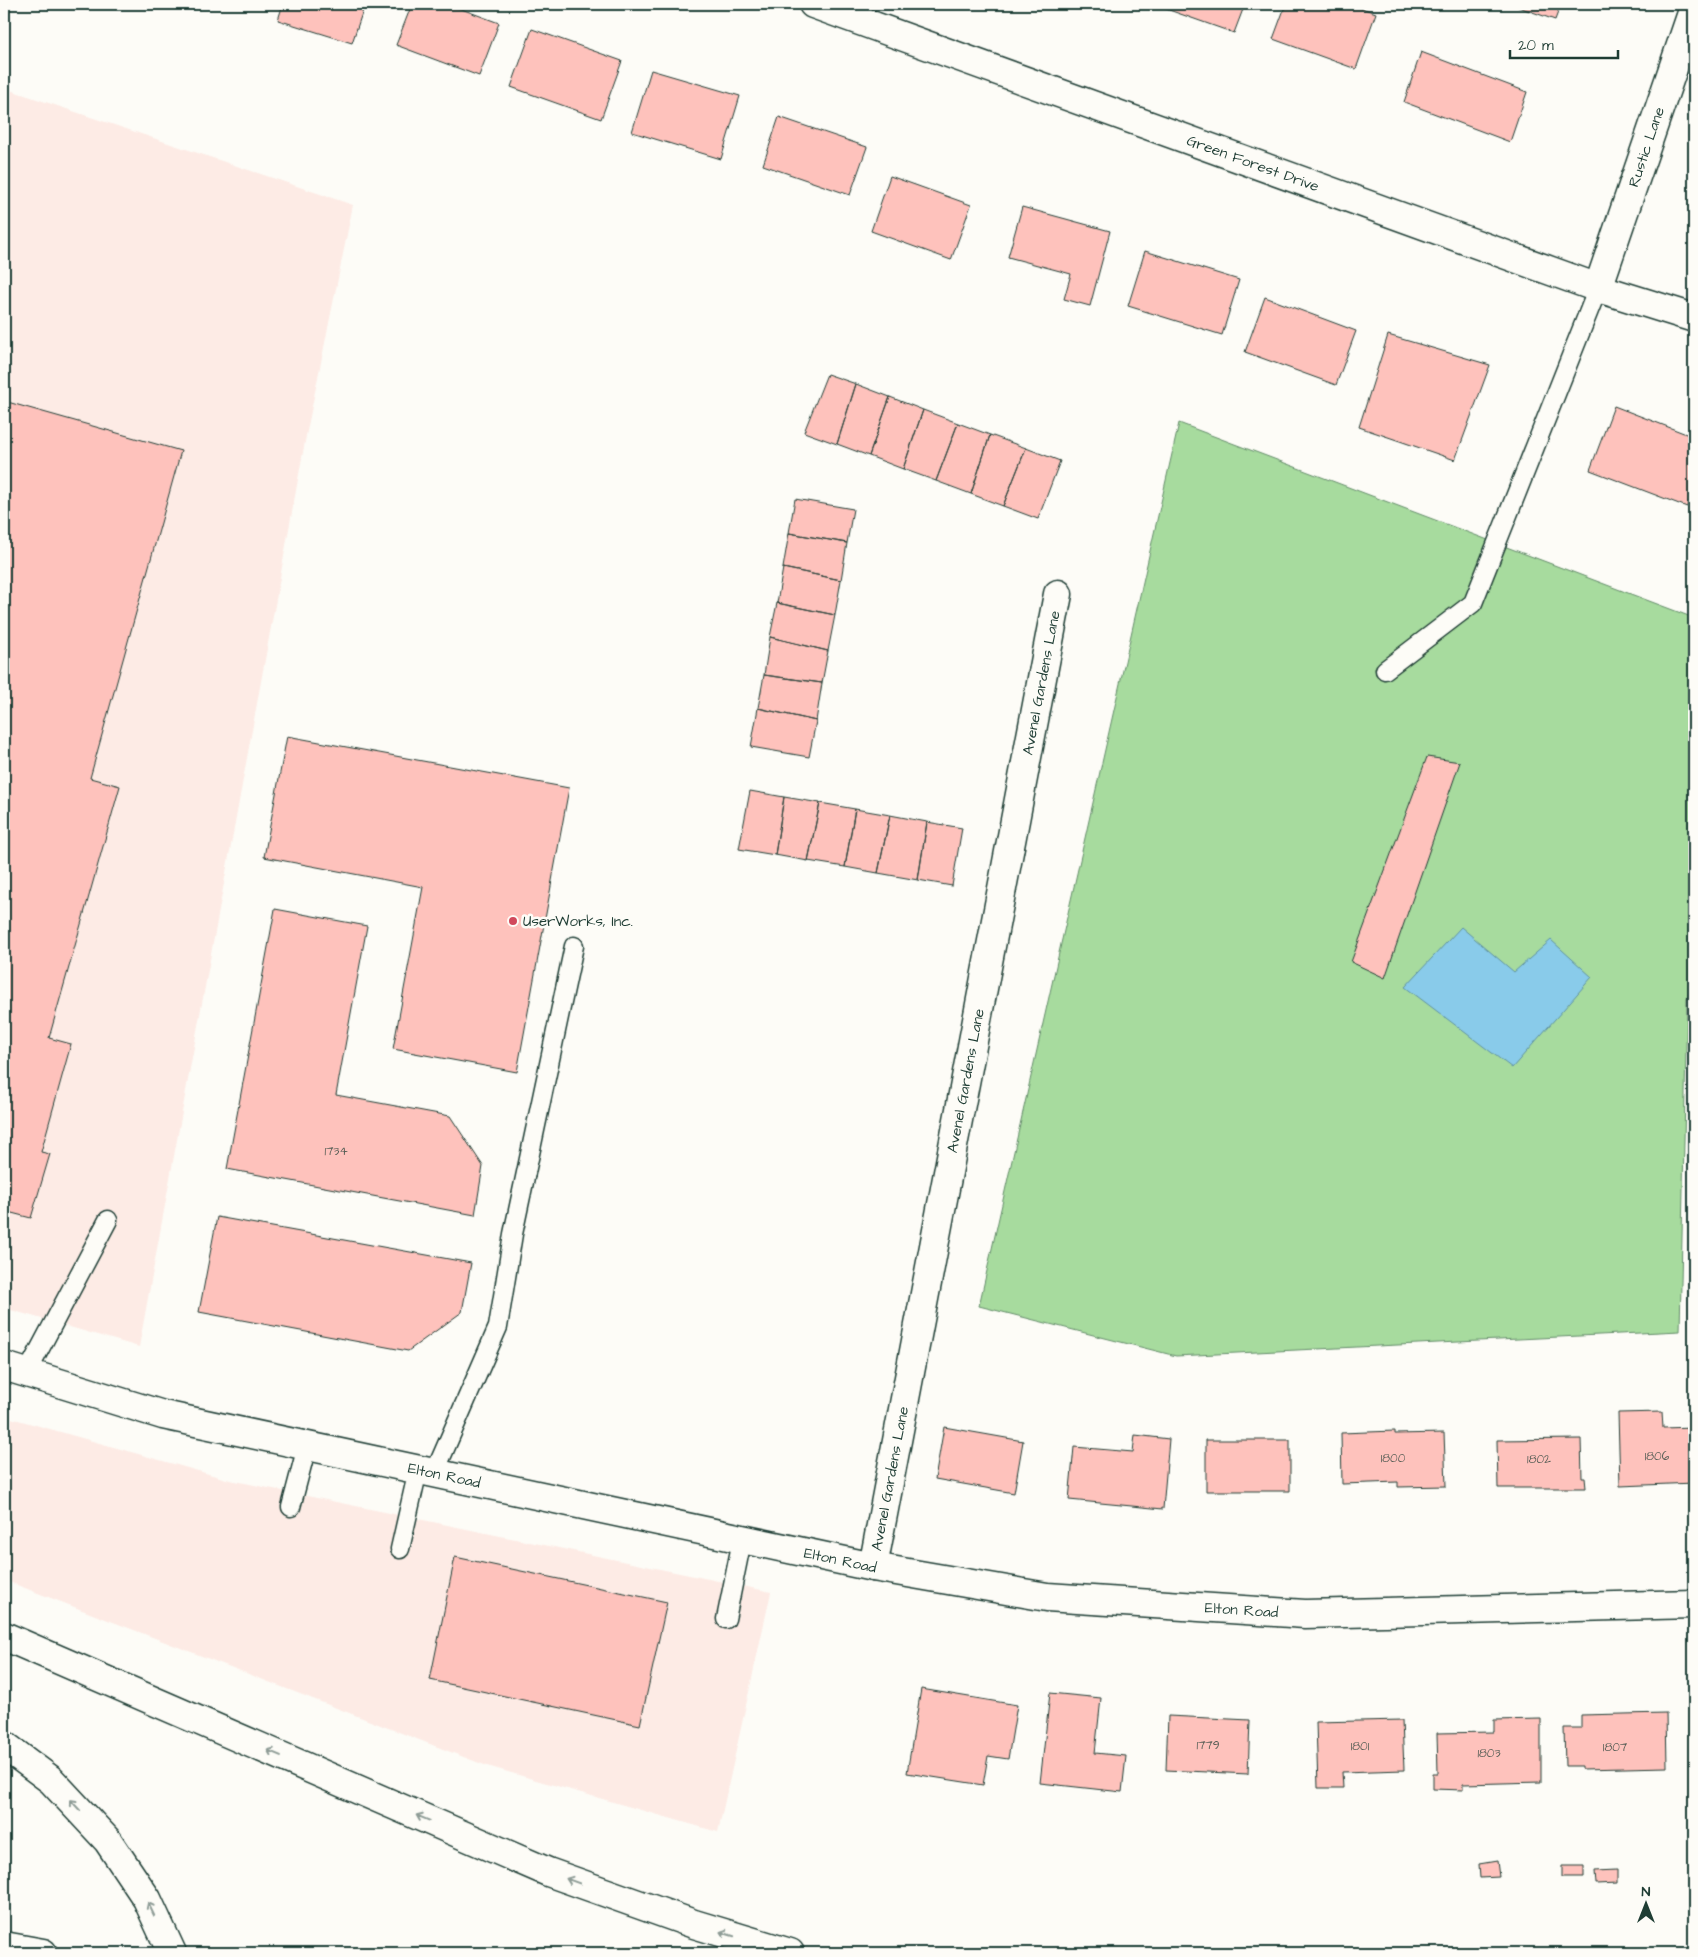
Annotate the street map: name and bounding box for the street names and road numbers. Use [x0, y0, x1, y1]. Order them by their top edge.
street label: Rustic Lane [1623, 104, 1670, 190]
street label: Green Forest Drive [1184, 130, 1322, 197]
street label: Avenel Gardens Lane [1017, 609, 1065, 757]
street label: Avenel Gardens Lane [941, 1007, 989, 1155]
street label: Avenel Gardens Lane [866, 1405, 914, 1552]
street label: Elton Road [406, 1457, 483, 1493]
street label: Elton Road [802, 1542, 879, 1578]
street label: Elton Road [1204, 1597, 1279, 1623]

